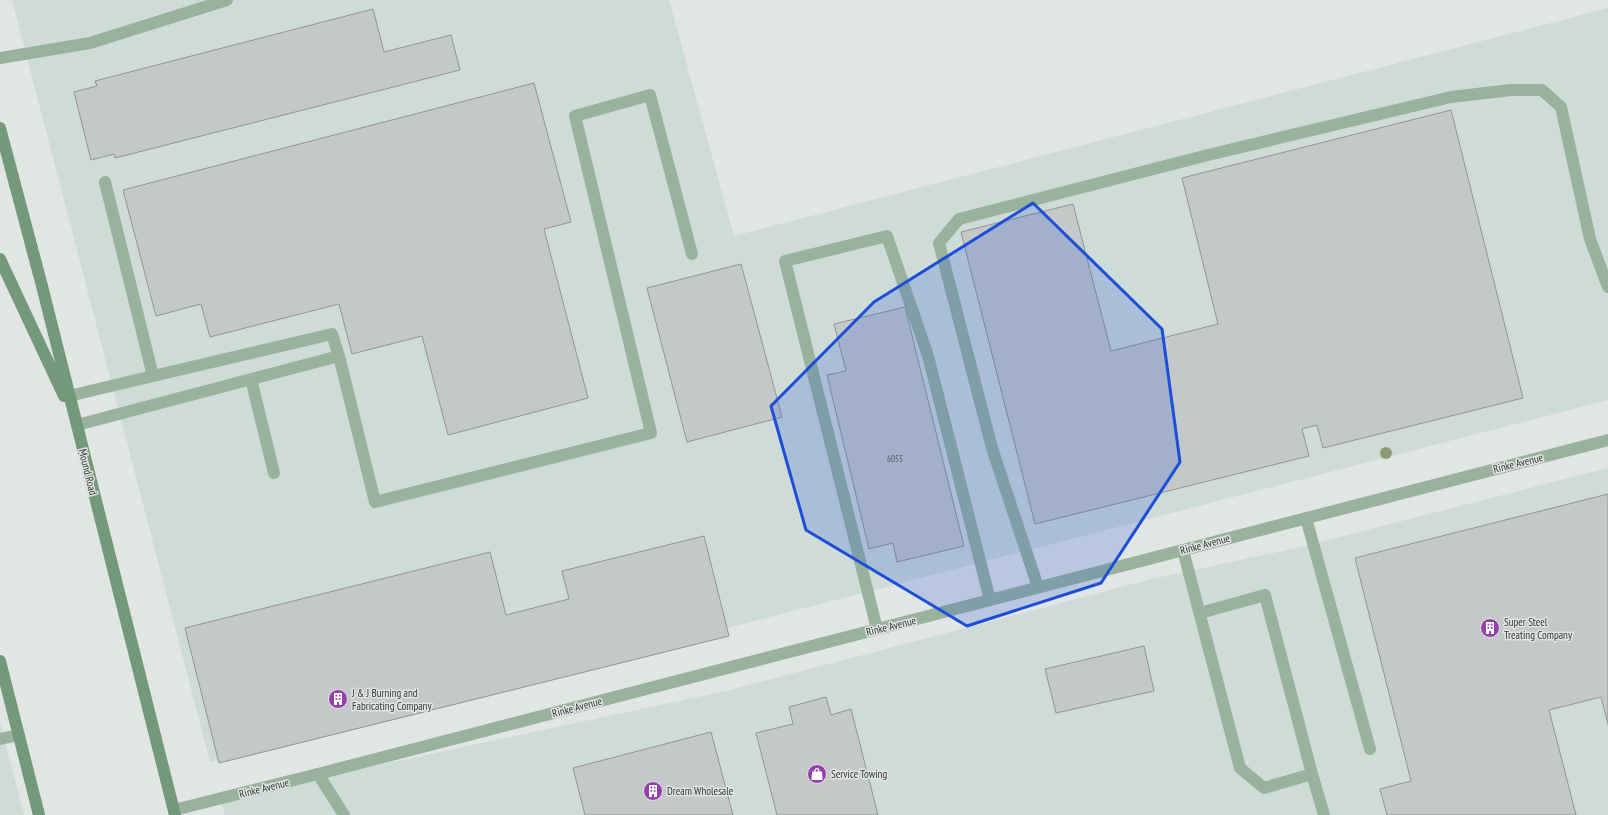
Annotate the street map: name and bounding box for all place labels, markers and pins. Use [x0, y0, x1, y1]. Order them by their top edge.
place label: Super Steel Treating Company [1504, 615, 1573, 642]
building icon: Super Steel Treating Company [1479, 617, 1501, 639]
place label: J & J Burning and Fabricating Company [351, 686, 432, 713]
building icon: J & J Burning and Fabricating Company [327, 688, 349, 710]
shop icon: Service Towing [806, 763, 828, 785]
place label: Service Towing [831, 767, 887, 781]
building icon: Dream Wholesale [642, 780, 664, 802]
place label: Dream Wholesale [667, 784, 734, 798]

